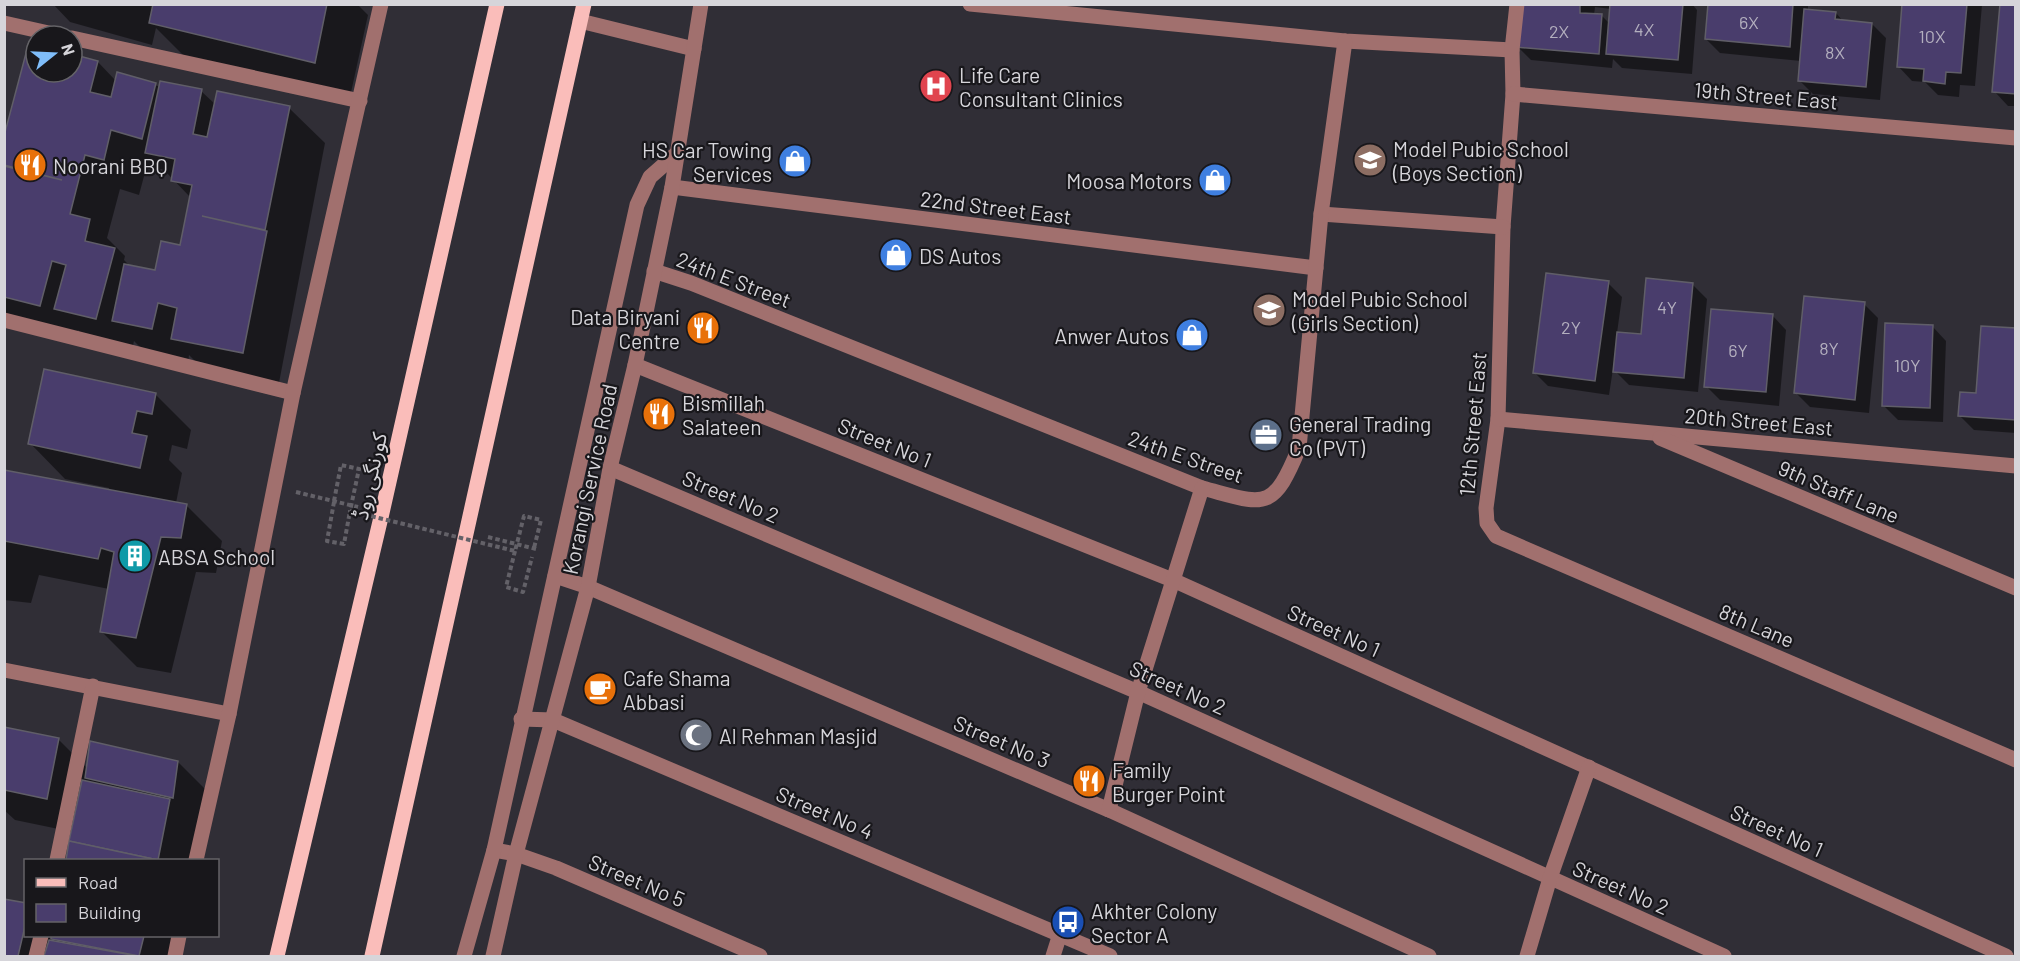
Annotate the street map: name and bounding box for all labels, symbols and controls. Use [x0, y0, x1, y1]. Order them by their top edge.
house number: 6X [1739, 11, 1759, 33]
house number: 4X [1634, 18, 1654, 40]
house number: 2X [1549, 20, 1569, 42]
north arrow [24, 24, 84, 84]
house number: 10X [1918, 25, 1946, 47]
text: N [58, 41, 79, 57]
house number: 8X [1825, 41, 1845, 63]
place label: Life Care Consultant Clinics [959, 62, 1123, 111]
hospital icon: Life Care Consultant Clinics [918, 68, 954, 104]
street label: 19th Street East [1693, 76, 1839, 114]
place label: Model Pubic School (Boys Section) [1392, 136, 1569, 185]
place label: HS Car Towing Services [642, 137, 772, 186]
school or university icon: Model Pubic School (Boys Section) [1352, 142, 1388, 178]
shop icon: HS Car Towing Services [777, 143, 813, 179]
restaurant icon: Noorani BBQ [12, 147, 48, 183]
place label: Noorani BBQ [53, 153, 168, 178]
shop icon: Moosa Motors [1197, 162, 1233, 198]
place label: Moosa Motors [1066, 168, 1192, 193]
street label: 22nd Street East [919, 185, 1073, 229]
shop icon: DS Autos [878, 237, 914, 273]
place label: DS Autos [919, 243, 1001, 268]
street label: 24th E Street [673, 246, 795, 312]
place label: Model Pubic School (Girls Section) [1291, 286, 1468, 335]
school or university icon: Model Pubic School (Girls Section) [1251, 292, 1287, 328]
house number: 4Y [1657, 296, 1677, 318]
place label: Data Biryani Centre [570, 304, 680, 353]
restaurant icon: Data Biryani Centre [685, 310, 721, 346]
house number: 2Y [1561, 316, 1581, 338]
shop icon: Anwer Autos [1174, 317, 1210, 353]
place label: Anwer Autos [1054, 323, 1169, 348]
house number: 8Y [1819, 337, 1839, 359]
house number: 6Y [1728, 339, 1748, 361]
street label: 12th Street East [1453, 351, 1491, 497]
house number: 10Y [1894, 354, 1920, 376]
street label: Korangi Service Road [557, 381, 621, 577]
place label: Bismillah Salateen [682, 390, 765, 439]
restaurant icon: Bismillah Salateen [641, 396, 677, 432]
street label: 20th Street East [1684, 402, 1834, 440]
place label: General Trading Co (PVT) [1289, 411, 1431, 460]
street label: Street No 1 [835, 412, 935, 472]
office icon: General Trading Co (PVT) [1248, 417, 1284, 453]
street label: 24th E Street [1125, 425, 1247, 487]
street label: کورنگی روڈ [347, 430, 392, 522]
street label: 9th Staff Lane [1775, 454, 1903, 528]
street label: Street No 2 [679, 464, 783, 528]
building icon: ABSA School [117, 538, 153, 574]
place label: ABSA School [158, 544, 275, 569]
street label: 8th Lane [1716, 598, 1798, 652]
street label: Street No 1 [1284, 599, 1384, 661]
street label: Street No 2 [1126, 655, 1230, 719]
place label: Cafe Shama Abbasi [623, 665, 731, 714]
cafe icon: Cafe Shama Abbasi [582, 671, 618, 707]
street label: Street No 3 [950, 710, 1054, 772]
mosque icon: Al Rehman Masjid [678, 717, 714, 753]
place label: Al Rehman Masjid [719, 723, 878, 748]
place label: Family Burger Point [1112, 757, 1226, 806]
restaurant icon: Family Burger Point [1071, 763, 1107, 799]
street label: Street No 4 [773, 780, 877, 844]
street label: Street No 1 [1727, 799, 1827, 861]
street label: Street No 5 [585, 849, 689, 911]
street label: Street No 2 [1569, 855, 1673, 919]
legend [24, 859, 219, 937]
text: Road [78, 871, 118, 893]
place label: Akhter Colony Sector A [1091, 898, 1218, 947]
text: Building [78, 901, 141, 923]
bus stop icon: Akhter Colony Sector A [1050, 904, 1086, 940]

